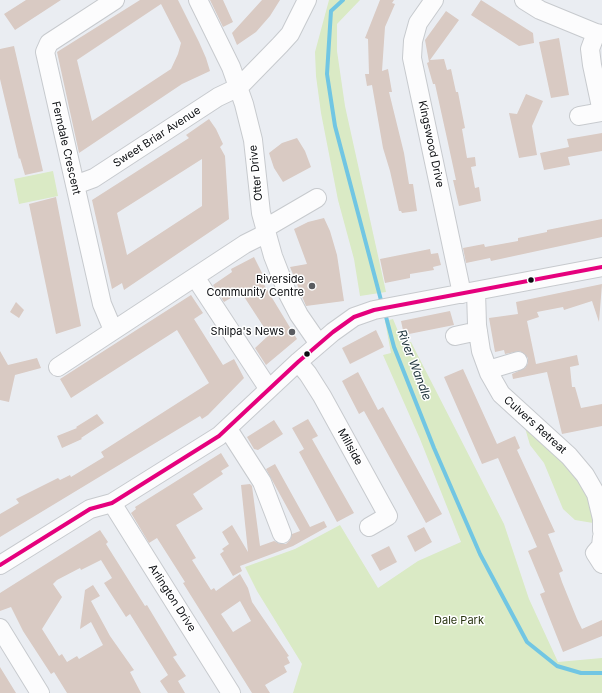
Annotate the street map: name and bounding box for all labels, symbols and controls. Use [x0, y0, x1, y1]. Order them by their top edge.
street label: Kingswood Drive [415, 99, 447, 189]
street label: Ferndale Crescent [49, 100, 83, 196]
street label: Sweet Briar Avenue [111, 104, 203, 170]
street label: Otter Drive [247, 144, 265, 202]
place label: Riverside Community Centre [206, 273, 304, 299]
unlabelled marker [526, 275, 536, 285]
marker: Riverside Community Centre [307, 281, 317, 291]
place label: Shilpa's News [211, 325, 284, 339]
marker: Shilpa's News [287, 327, 297, 337]
water label: River Wandle [394, 328, 434, 402]
unlabelled marker [302, 349, 312, 359]
street label: Culvers Retreat [501, 393, 569, 457]
street label: Millside [335, 427, 365, 467]
street label: Arlington Drive [145, 562, 199, 634]
park label: Dale Park [434, 614, 484, 628]

